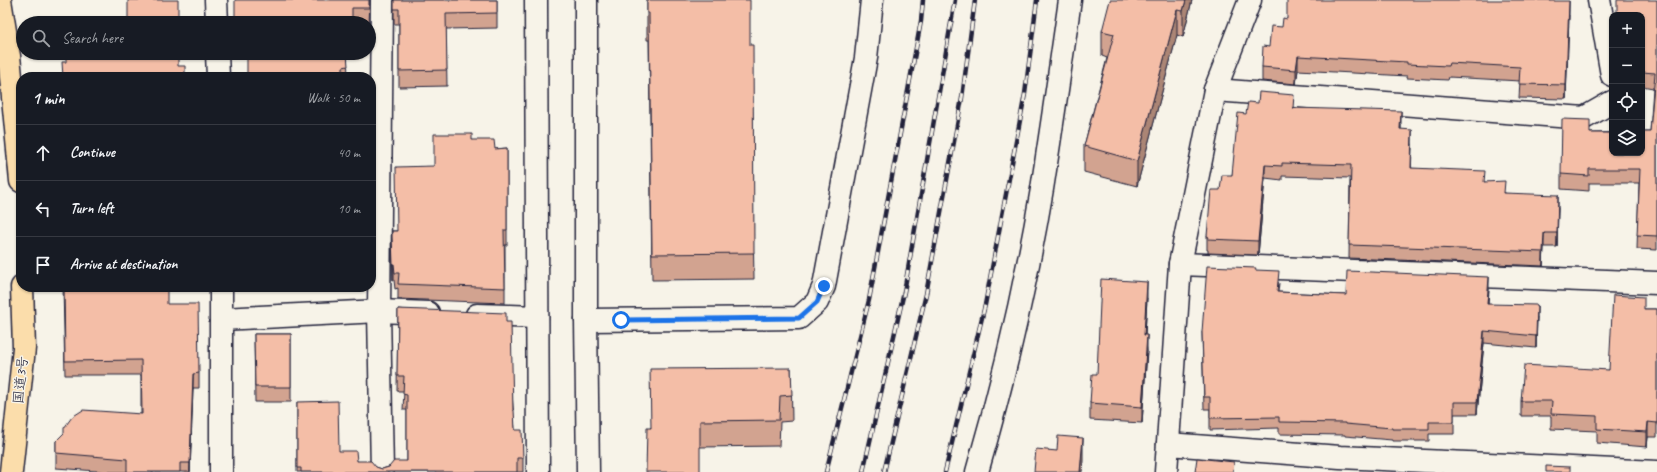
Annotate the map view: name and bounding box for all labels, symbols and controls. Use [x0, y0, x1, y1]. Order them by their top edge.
map controls [1609, 12, 1645, 156]
button: + [1609, 12, 1645, 48]
search box [16, 16, 376, 60]
icon: search [30, 27, 52, 49]
text: Search here [62, 29, 123, 48]
button: − [1609, 48, 1645, 84]
button: locate [1609, 84, 1645, 120]
text: 1 min [32, 88, 65, 109]
text: Walk · 50 m [307, 90, 360, 106]
button: layers [1609, 120, 1645, 156]
icon: ahead [32, 142, 54, 164]
text: Continue [70, 143, 115, 162]
text: 40 m [338, 145, 360, 161]
icon: left [32, 198, 54, 220]
text: Turn left [70, 199, 113, 218]
text: 10 m [338, 201, 360, 217]
icon: arrive [32, 254, 54, 276]
text: Arrive at destination [70, 255, 177, 274]
route end [815, 277, 833, 295]
route start [612, 311, 630, 329]
street label: 国道3号 [10, 355, 31, 405]

